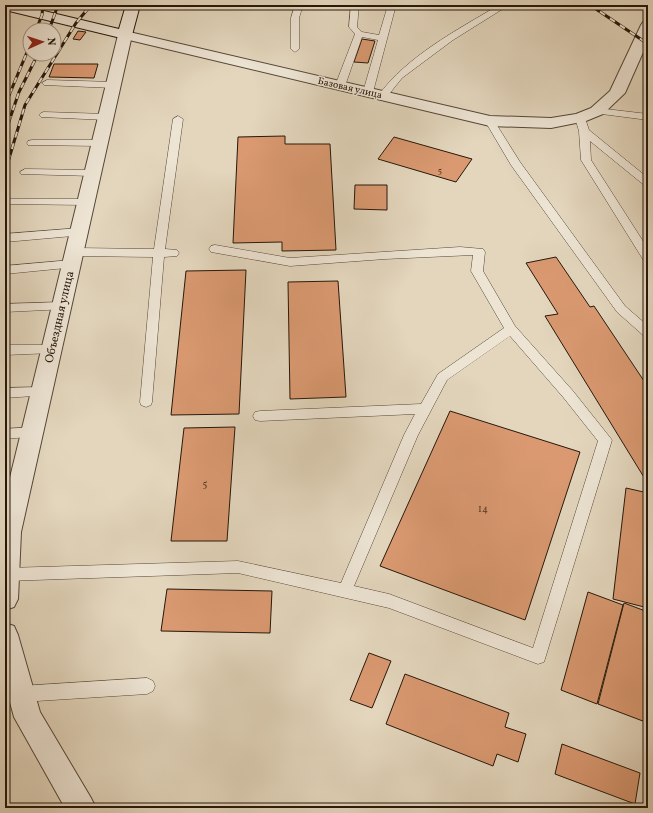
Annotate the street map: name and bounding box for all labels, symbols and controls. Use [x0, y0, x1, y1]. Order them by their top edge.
north arrow [22, 22, 62, 62]
text: N [43, 37, 58, 46]
street label: Базовая улица [316, 74, 384, 102]
house number: 5 [438, 164, 442, 177]
street label: Объездная улица [42, 269, 78, 365]
house number: 5 [203, 477, 208, 491]
house number: 14 [478, 502, 488, 516]

